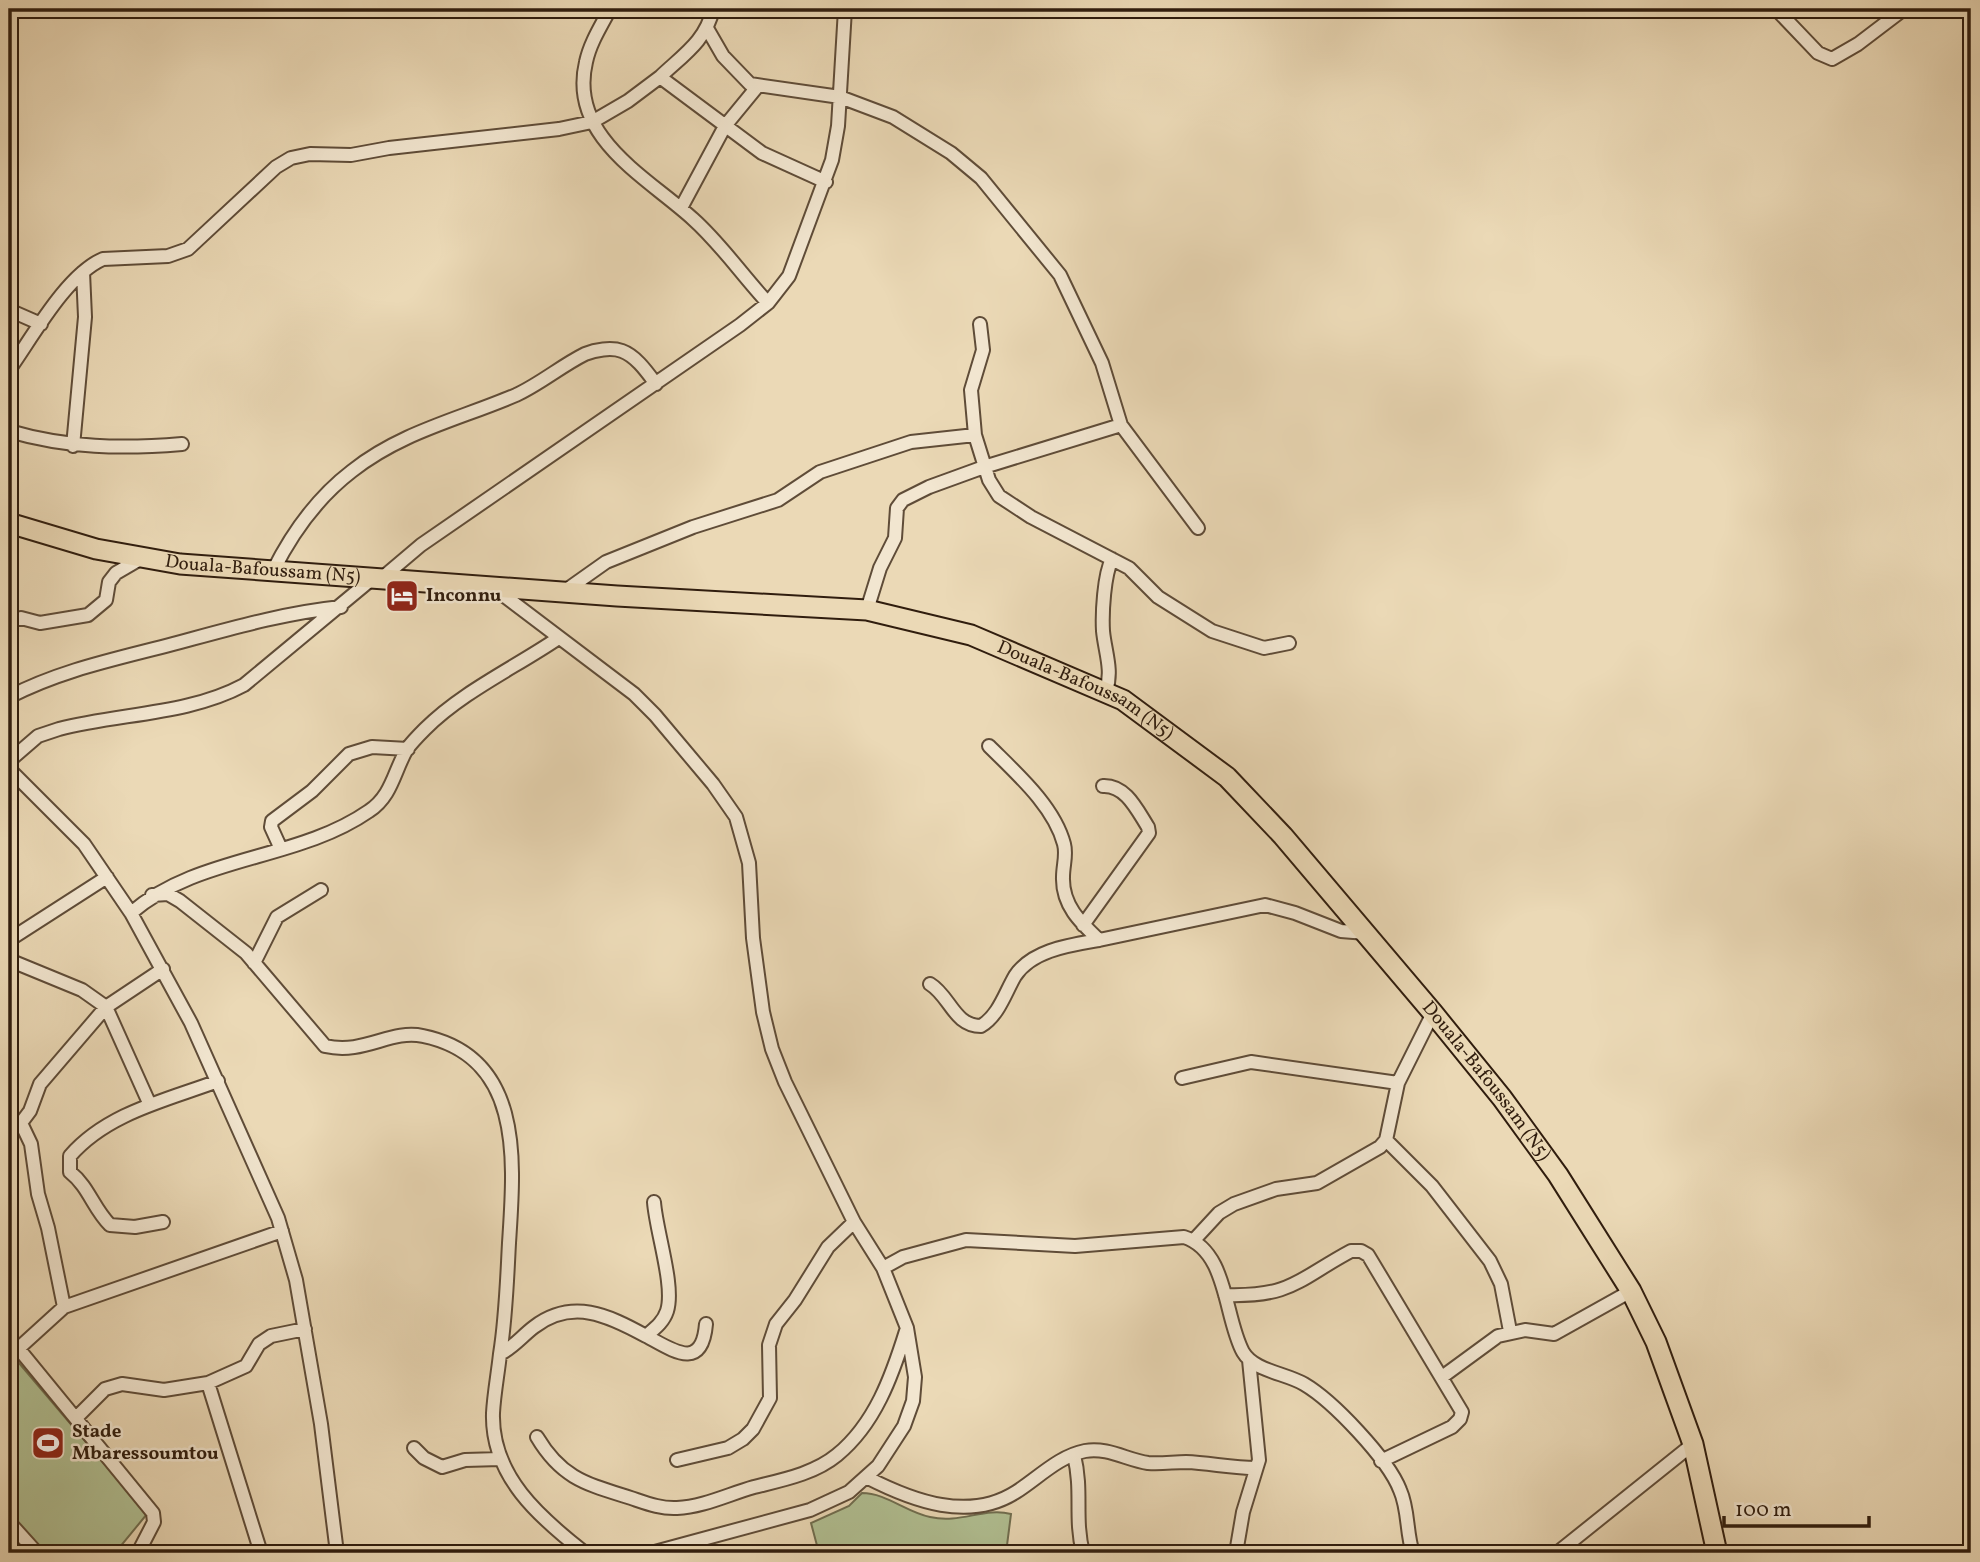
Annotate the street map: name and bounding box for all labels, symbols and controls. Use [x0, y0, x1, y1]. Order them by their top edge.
street label: Douala-Bafoussam (N5) [163, 549, 361, 590]
hotel icon: Inconnu [383, 577, 421, 615]
place label: Inconnu [426, 583, 502, 609]
street label: Douala-Bafoussam (N5) [993, 635, 1179, 746]
street label: Douala-Bafoussam (N5) [1415, 996, 1557, 1166]
place label: Stade Mbaressoumtou [72, 1419, 219, 1467]
sports icon: Stade Mbaressoumtou [29, 1424, 67, 1462]
scale bar [1724, 1485, 1870, 1529]
text: 100 m [1735, 1496, 1792, 1525]

